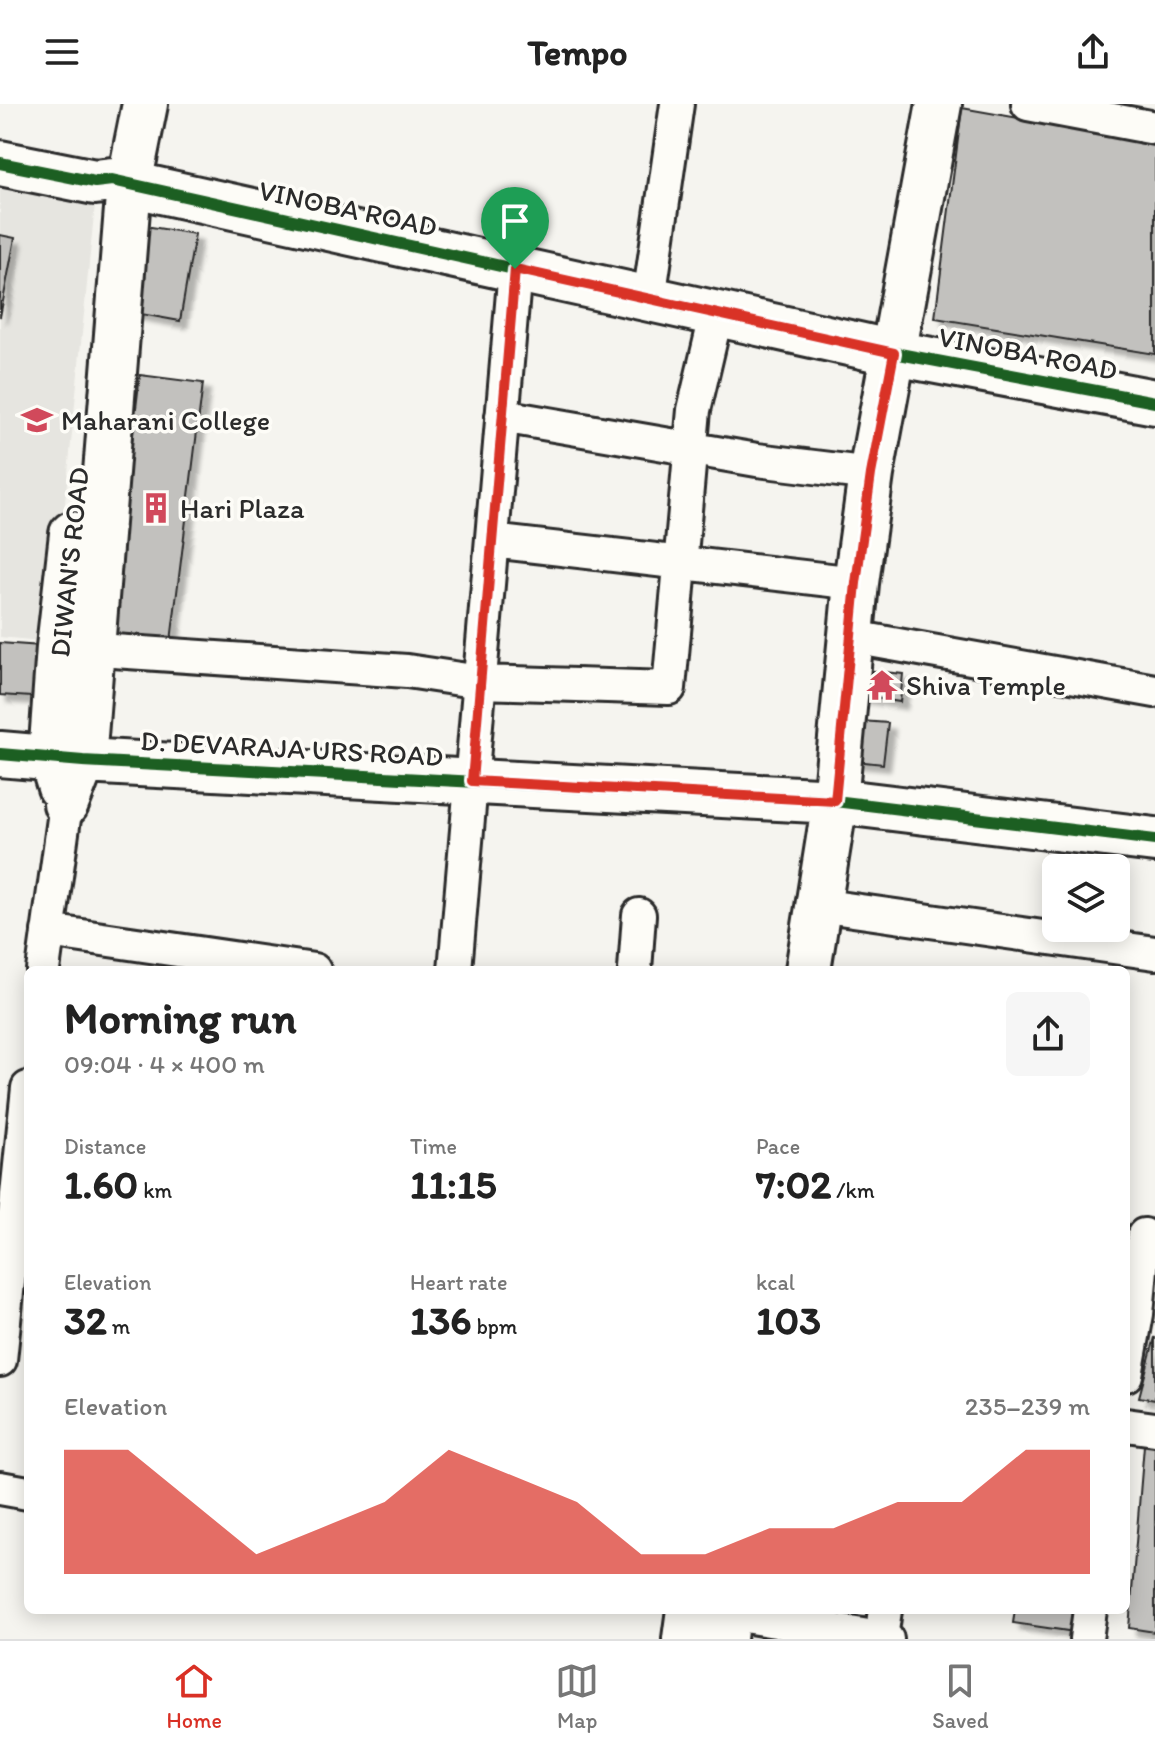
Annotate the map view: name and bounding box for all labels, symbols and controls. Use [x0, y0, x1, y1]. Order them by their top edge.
icon: menu [40, 30, 84, 74]
icon: share [1071, 30, 1115, 74]
text: Tempo [527, 31, 628, 74]
street label: VINOBA ROAD [256, 173, 440, 243]
pin [481, 187, 549, 269]
icon: arrive [493, 199, 537, 243]
street label: VINOBA ROAD [936, 319, 1120, 387]
school or university icon: Maharani College [20, 403, 54, 437]
place label: Maharani College [61, 403, 270, 437]
street label: DIWAN'S ROAD [42, 465, 96, 659]
building icon: Hari Plaza [139, 491, 173, 525]
place label: Hari Plaza [180, 491, 305, 525]
temple icon: Shiva Temple [865, 668, 899, 702]
place label: Shiva Temple [906, 668, 1066, 702]
street label: D. DEVARAJA URS ROAD [140, 723, 444, 773]
map controls [1042, 854, 1130, 942]
button: layers [1042, 854, 1130, 942]
text: Morning run [64, 991, 297, 1044]
button: share [1006, 992, 1090, 1076]
text: 09:04 · 4 × 400 m [64, 1048, 265, 1080]
text: Distance [64, 1133, 146, 1160]
text: Time [410, 1133, 457, 1160]
text: Pace [756, 1133, 800, 1160]
text: 1.60 [64, 1160, 138, 1208]
text: 11:15 [410, 1160, 496, 1208]
text: 7:02 [756, 1160, 831, 1208]
text: km [138, 1177, 172, 1204]
text: /km [831, 1177, 875, 1204]
text: Elevation [64, 1269, 151, 1296]
text: Heart rate [410, 1269, 507, 1296]
text: kcal [756, 1269, 795, 1296]
text: 32 [64, 1296, 107, 1344]
text: 136 [410, 1296, 472, 1344]
text: 103 [756, 1296, 821, 1344]
text: m [107, 1313, 130, 1340]
text: bpm [472, 1313, 517, 1340]
text: Elevation [64, 1390, 167, 1422]
text: 235–239 m [965, 1390, 1090, 1422]
tab: Home [167, 1659, 222, 1734]
tab: Map [555, 1659, 599, 1734]
tab: Saved [932, 1659, 988, 1734]

